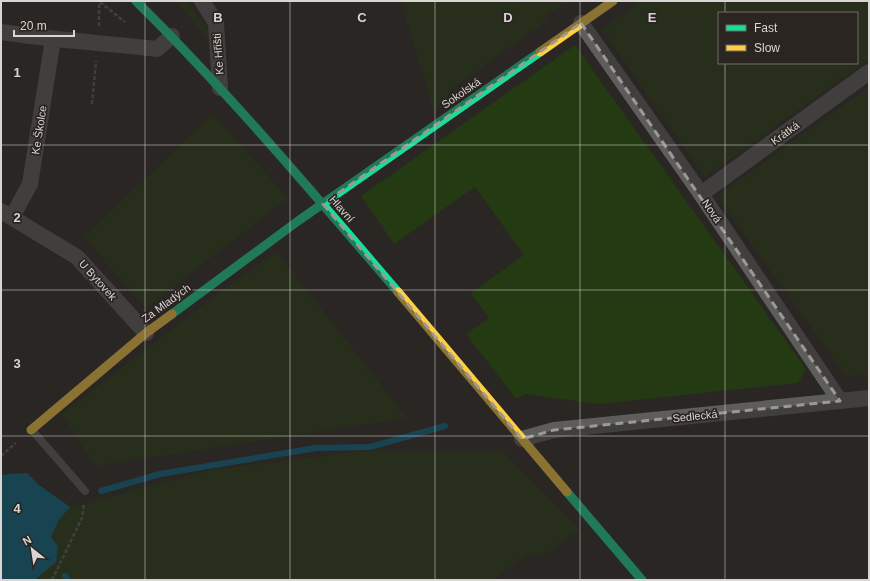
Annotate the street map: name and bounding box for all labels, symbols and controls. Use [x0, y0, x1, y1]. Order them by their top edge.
text: B [213, 10, 223, 25]
text: C [357, 10, 367, 25]
text: D [503, 10, 513, 25]
text: E [648, 10, 657, 25]
scale bar [14, 12, 74, 38]
legend [718, 12, 858, 64]
text: 20 m [20, 19, 47, 33]
text: Fast [754, 21, 778, 35]
street label: Ke Hřišti [211, 33, 225, 75]
text: Slow [754, 41, 780, 55]
text: 1 [13, 65, 21, 80]
street label: Sokolská [439, 75, 483, 111]
street label: Ke Školce [29, 105, 49, 155]
street label: Krátká [769, 118, 802, 147]
street label: Hlavní [327, 193, 357, 225]
street label: Nová [700, 197, 725, 226]
text: 2 [13, 210, 21, 225]
street label: U Bytovek [77, 257, 120, 303]
street label: Za Mladých [139, 281, 193, 325]
text: 3 [13, 356, 21, 371]
street label: Sedlecká [672, 408, 719, 424]
text: 4 [13, 501, 21, 516]
north arrow [12, 529, 52, 569]
text: N [21, 533, 33, 548]

